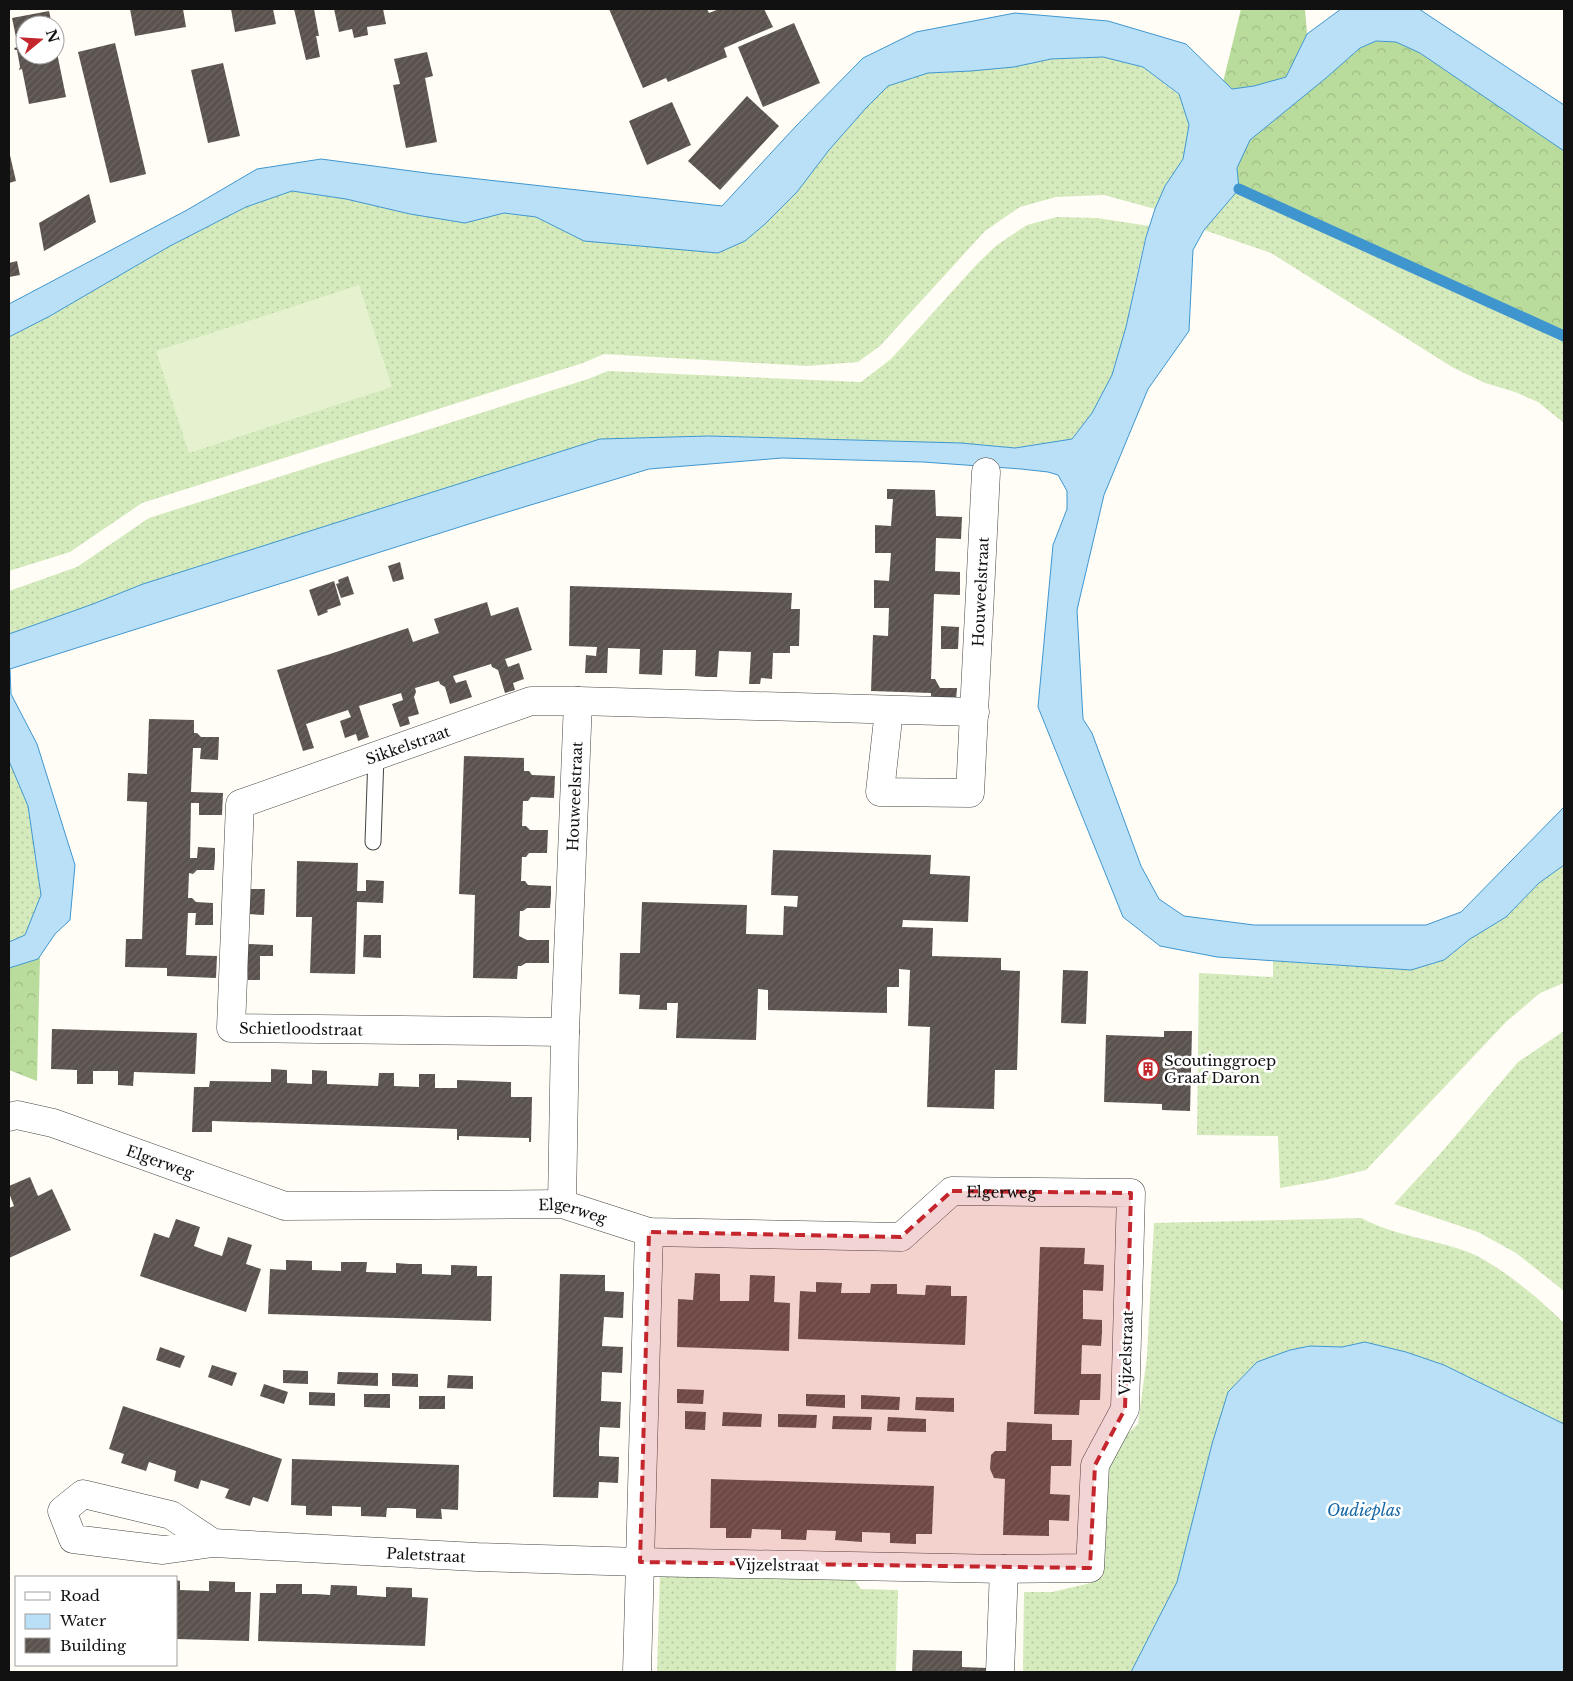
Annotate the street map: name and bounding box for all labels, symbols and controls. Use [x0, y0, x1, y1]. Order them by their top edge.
north arrow [15, 15, 65, 65]
text: N [42, 27, 63, 45]
street label: Houweelstraat [968, 536, 992, 647]
street label: Sikkelstraat [363, 721, 453, 768]
street label: Houweelstraat [563, 741, 586, 852]
street label: Schietloodstraat [239, 1018, 363, 1040]
place label: Scoutinggroep Graaf Daron [1164, 1051, 1276, 1087]
building icon: Scoutinggroep Graaf Daron [1136, 1057, 1160, 1081]
street label: Elgerweg [124, 1141, 198, 1183]
street label: Elgerweg [966, 1182, 1038, 1201]
street label: Elgerweg [538, 1194, 610, 1228]
street label: Vijzelstraat [1115, 1310, 1137, 1397]
water label: Oudieplas [1327, 1500, 1401, 1520]
street label: Paletstraat [386, 1543, 467, 1567]
street label: Vijzelstraat [733, 1555, 820, 1575]
legend [15, 1576, 178, 1666]
text: Road [60, 1586, 100, 1605]
text: Water [59, 1611, 107, 1630]
text: Building [60, 1636, 127, 1655]

